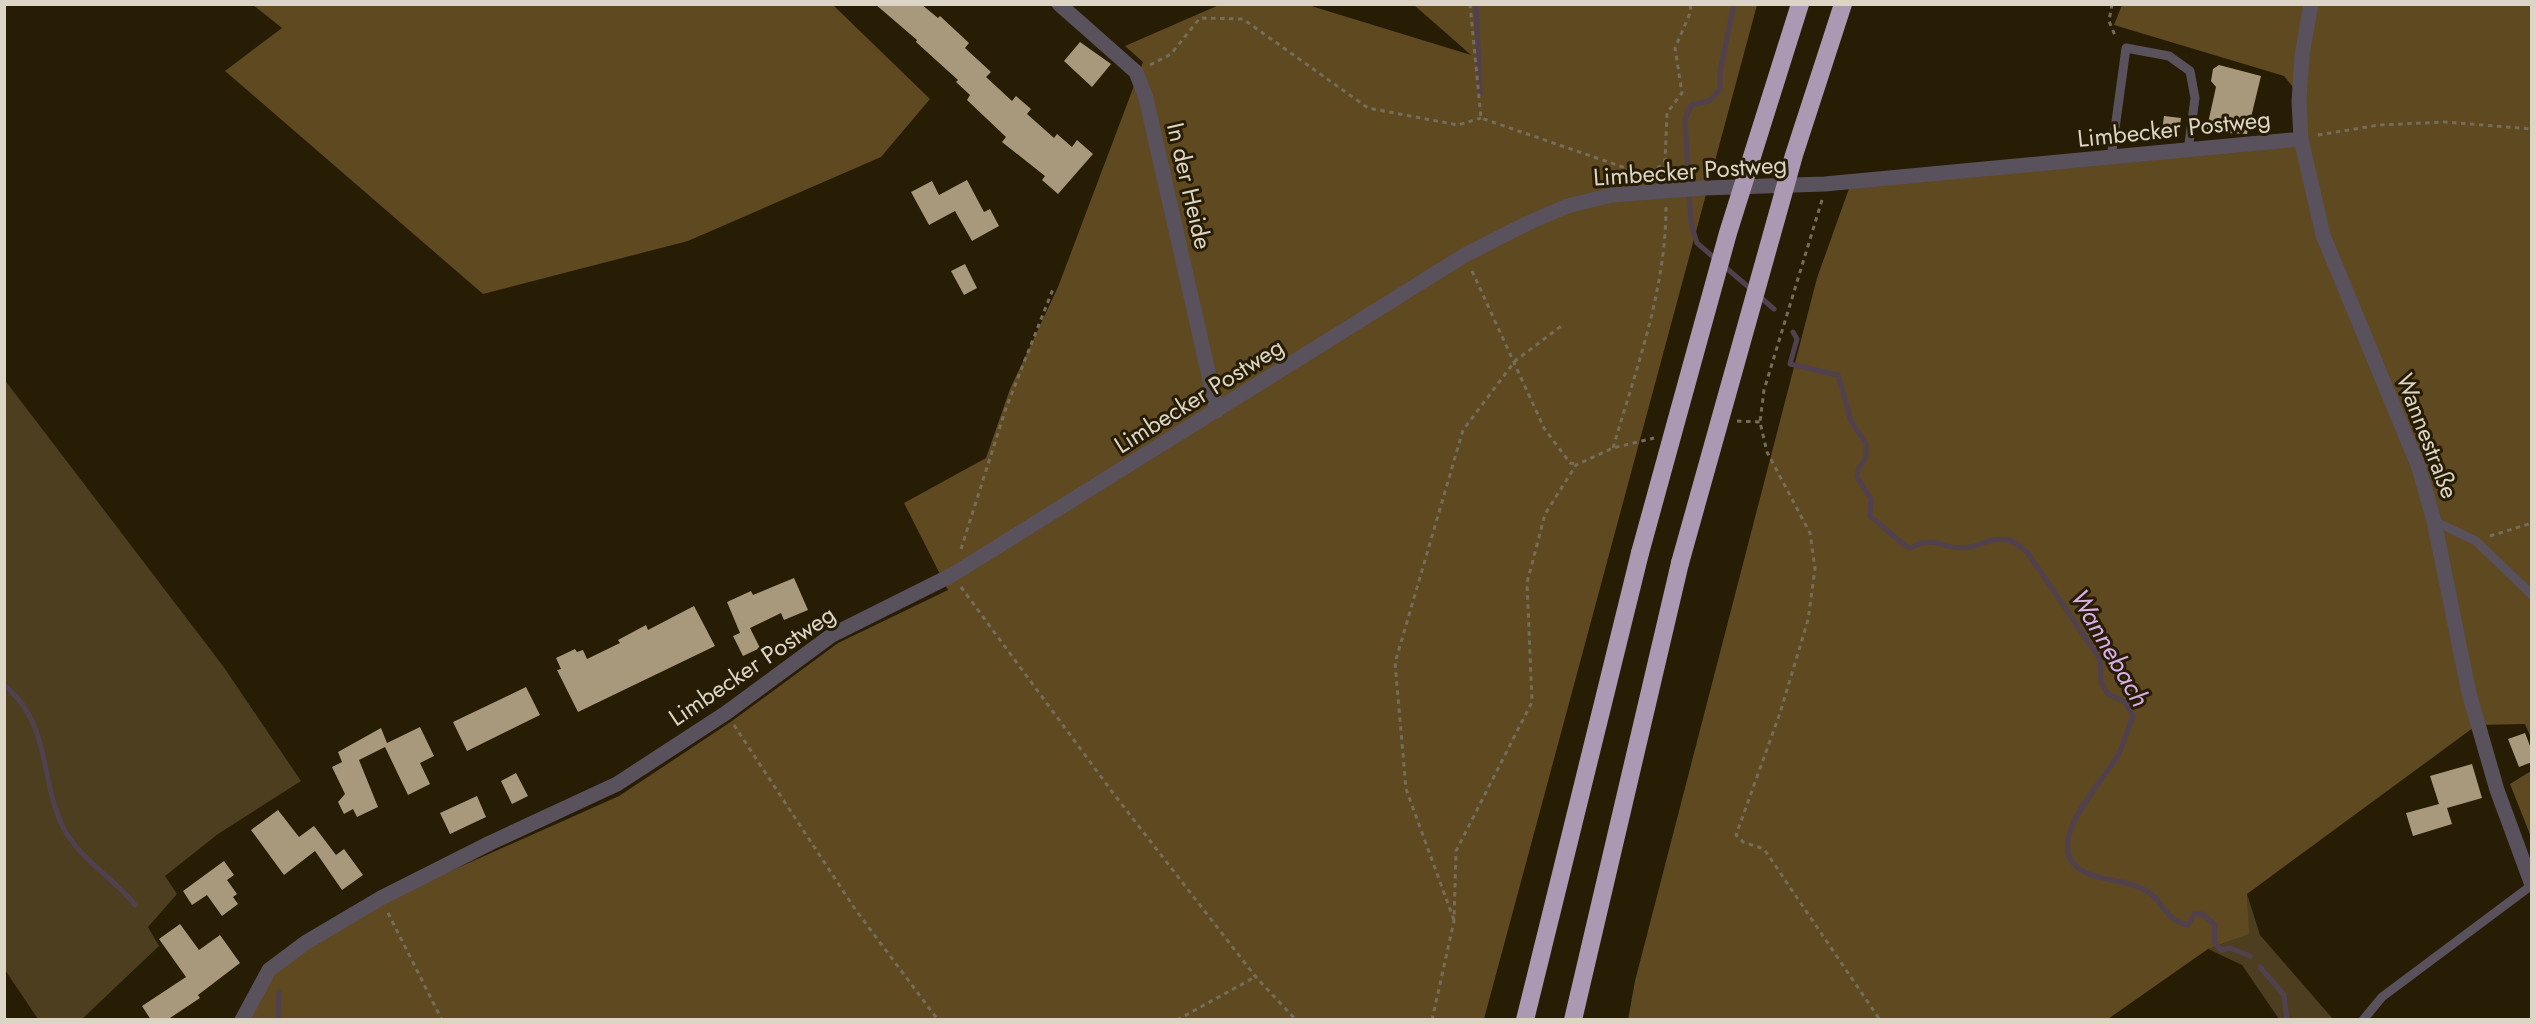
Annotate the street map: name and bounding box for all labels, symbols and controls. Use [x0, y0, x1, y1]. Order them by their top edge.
street label: Limbecker Postweg [2076, 101, 2272, 156]
street label: In der Heide [1158, 119, 1221, 253]
street label: Limbecker Postweg [1592, 146, 1788, 195]
street label: Limbecker Postweg [1107, 329, 1290, 462]
street label: Wannestraße [2388, 368, 2467, 504]
water label: Wannebach [2061, 582, 2159, 714]
street label: Limbecker Postweg [661, 597, 842, 734]

